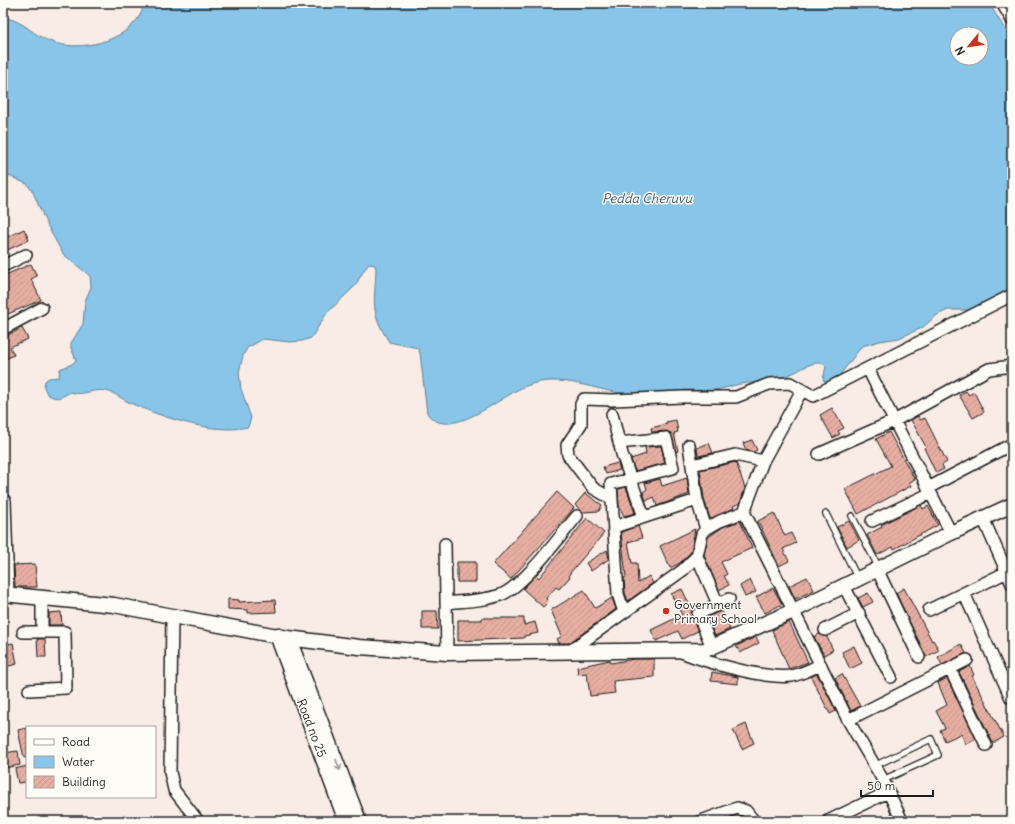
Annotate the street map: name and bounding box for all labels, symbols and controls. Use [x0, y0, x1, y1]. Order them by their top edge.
north arrow [949, 26, 989, 66]
text: N [952, 44, 968, 58]
water label: Pedda Cheruvu [602, 190, 693, 207]
place label: Government Primary School [674, 597, 757, 626]
marker: Government Primary School [661, 606, 671, 616]
street label: Road no 25 [294, 697, 330, 759]
legend [26, 726, 156, 798]
text: Road [62, 734, 90, 749]
text: Water [62, 754, 95, 769]
one-way arrow [334, 759, 342, 771]
scale bar [861, 772, 933, 798]
text: Building [62, 774, 106, 789]
text: 50 m [867, 778, 896, 793]

